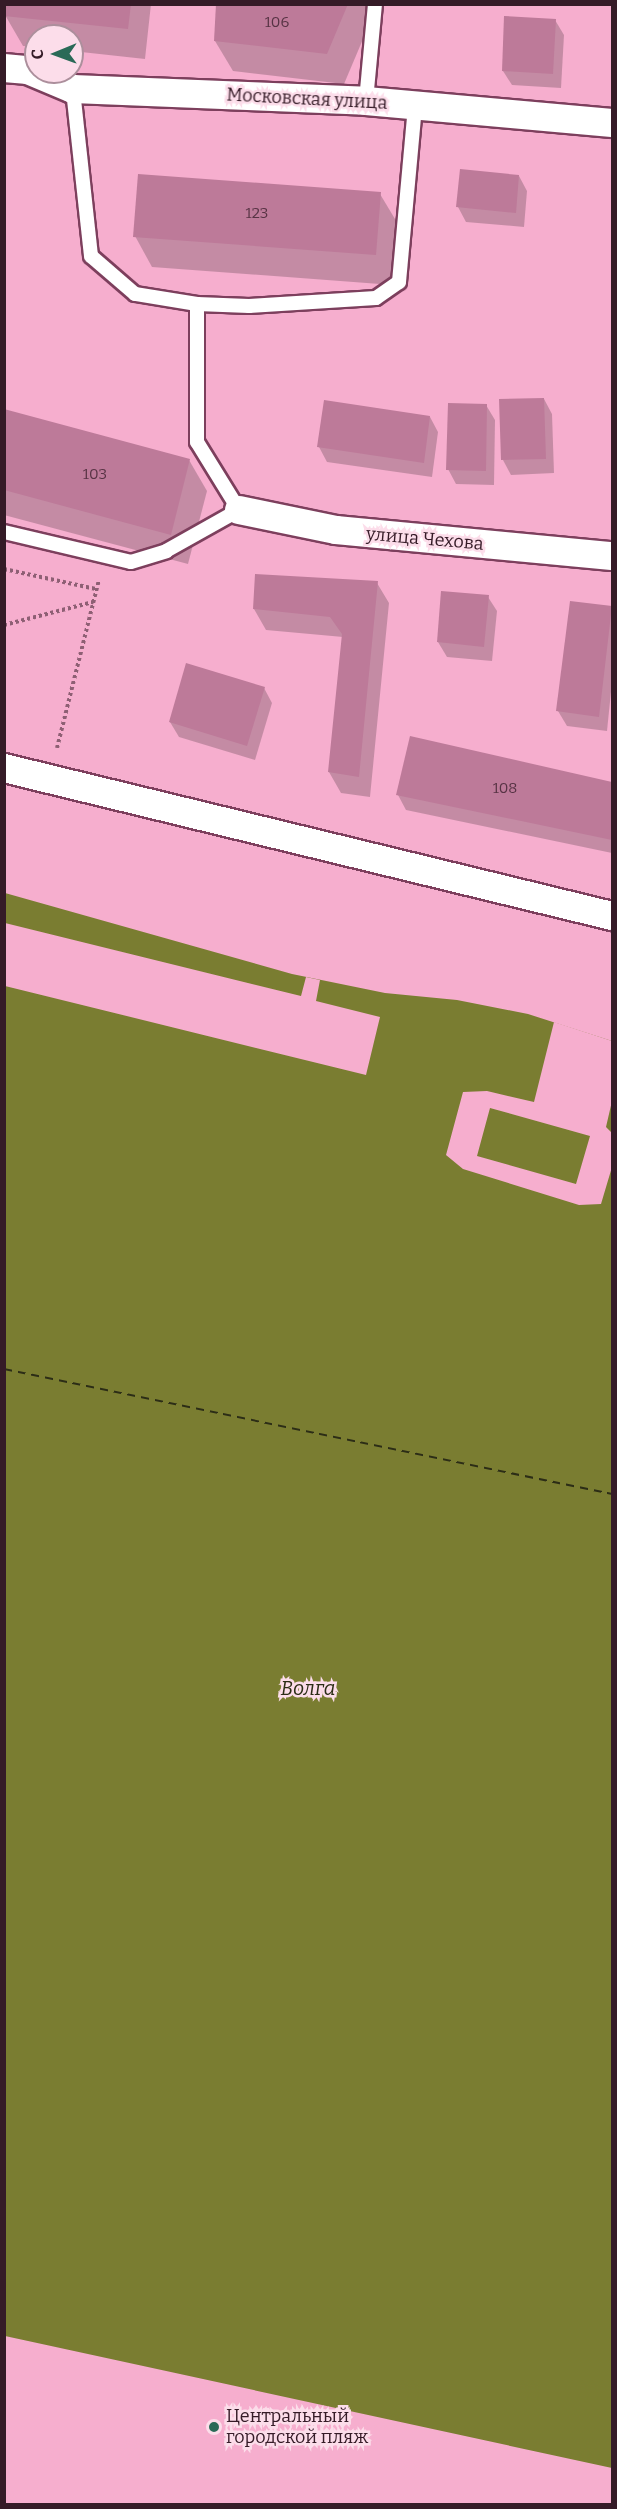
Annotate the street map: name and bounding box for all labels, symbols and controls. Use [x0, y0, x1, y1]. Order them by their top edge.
house number: 106 [265, 14, 289, 32]
north arrow [24, 24, 84, 84]
text: С [28, 49, 47, 60]
street label: Московская улица [226, 84, 388, 114]
house number: 123 [246, 205, 268, 223]
house number: 103 [83, 466, 107, 484]
street label: улица Чехова [365, 523, 485, 555]
house number: 108 [493, 780, 517, 798]
water label: Волга [281, 1676, 335, 1700]
place label: Центральный городской пляж [226, 2406, 368, 2448]
marker: Центральный городской пляж [207, 2420, 221, 2434]

